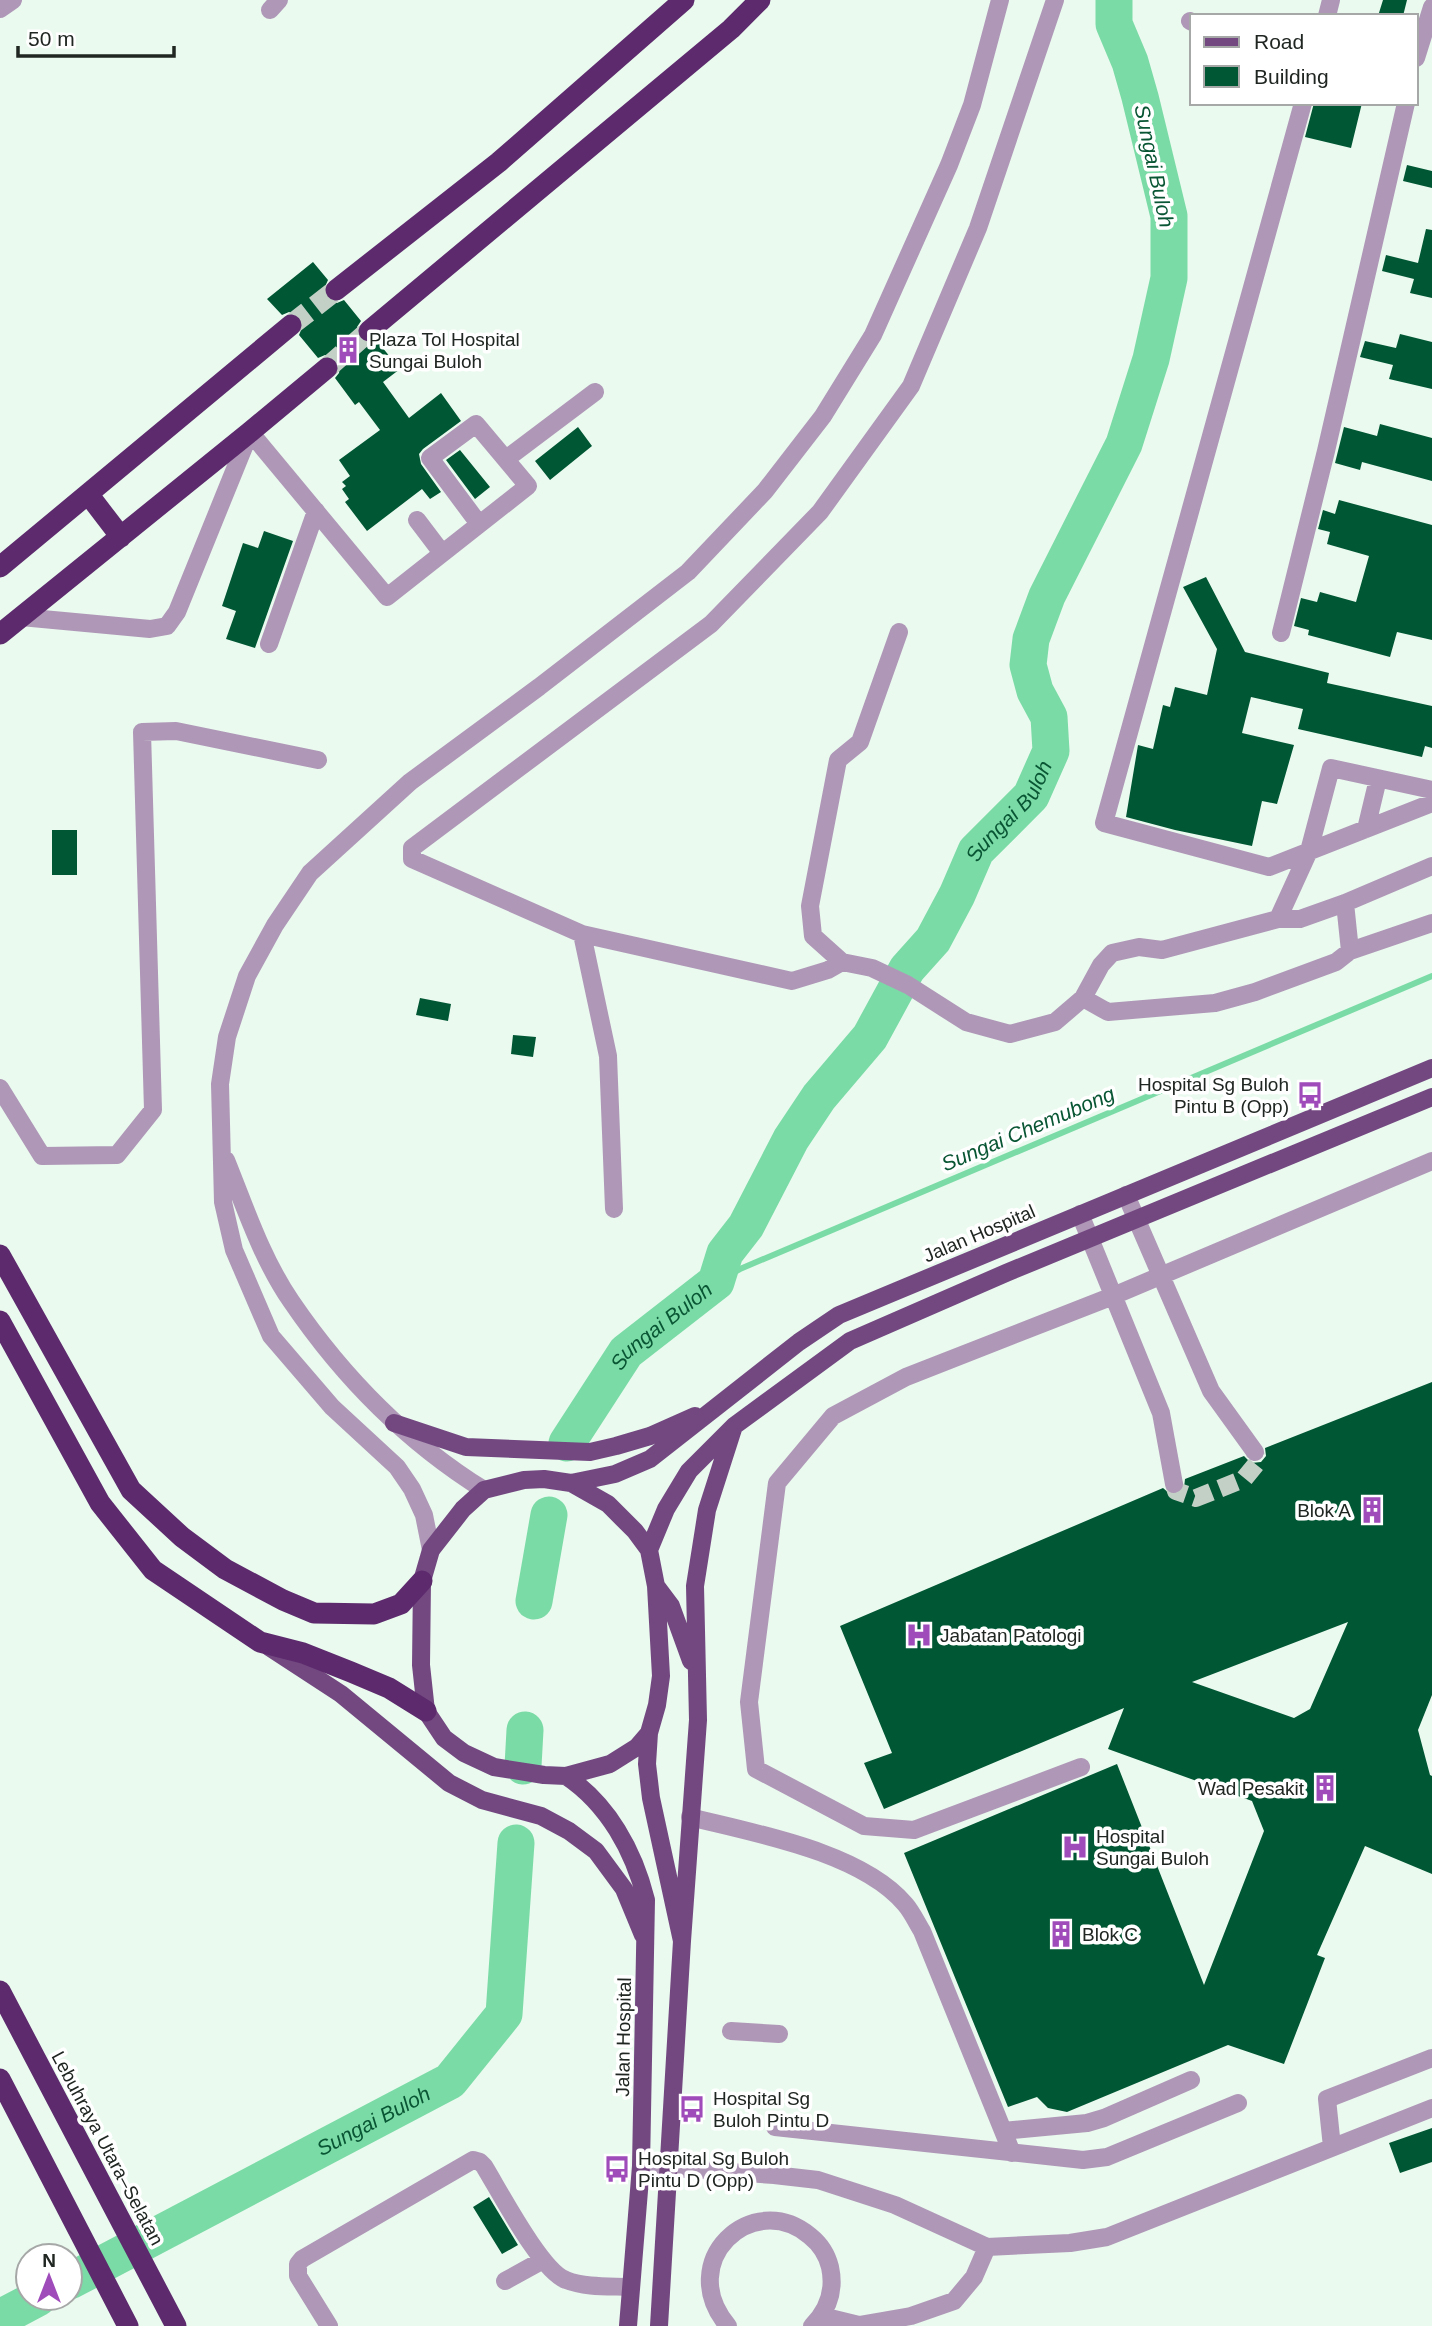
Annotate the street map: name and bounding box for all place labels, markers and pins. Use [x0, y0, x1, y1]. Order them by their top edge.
place label: Plaza Tol Hospital Sungai Buloh [369, 329, 520, 372]
building icon: Plaza Tol Hospital Sungai Buloh [333, 335, 363, 365]
place label: Hospital Sg Buloh Pintu B (Opp) [1138, 1074, 1289, 1117]
bus stop icon: Hospital Sg Buloh Pintu B (Opp) [1295, 1080, 1325, 1110]
building icon: Blok A [1357, 1495, 1387, 1525]
place label: Blok A [1297, 1500, 1351, 1521]
hospital icon: Jabatan Patologi [904, 1620, 934, 1650]
place label: Jabatan Patologi [940, 1625, 1082, 1646]
building icon: Wad Pesakit [1310, 1773, 1340, 1803]
place label: Wad Pesakit [1198, 1778, 1305, 1799]
place label: Hospital Sungai Buloh [1096, 1826, 1209, 1869]
hospital icon: Hospital Sungai Buloh [1060, 1832, 1090, 1862]
building icon: Blok C [1046, 1919, 1076, 1949]
place label: Blok C [1082, 1924, 1138, 1945]
place label: Hospital Sg Buloh Pintu D [713, 2088, 829, 2131]
bus stop icon: Hospital Sg Buloh Pintu D [677, 2094, 707, 2124]
place label: Hospital Sg Buloh Pintu D (Opp) [638, 2148, 789, 2191]
bus stop icon: Hospital Sg Buloh Pintu D (Opp) [602, 2154, 632, 2184]

